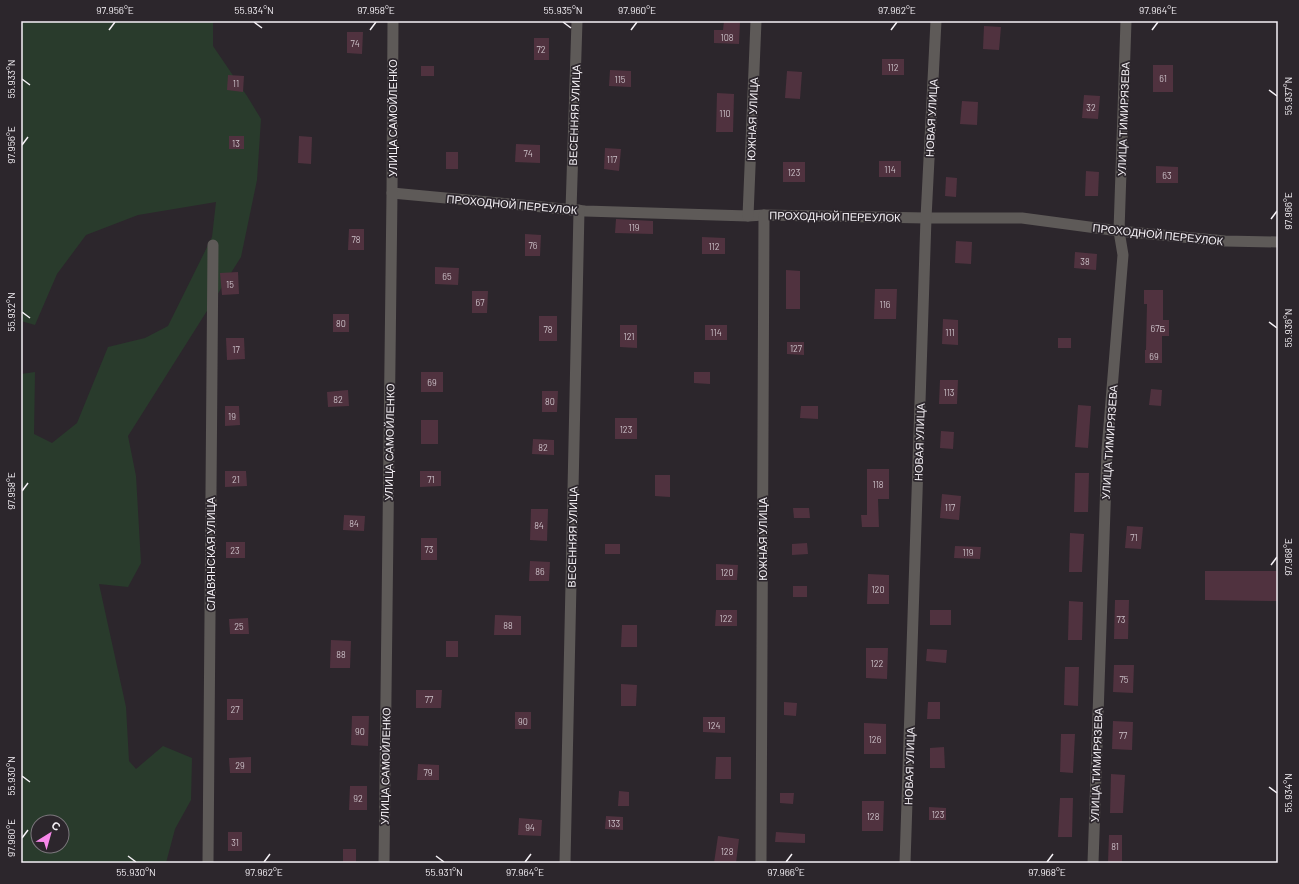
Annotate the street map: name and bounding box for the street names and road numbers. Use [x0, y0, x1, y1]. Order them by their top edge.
street label: УЛИЦА САМОЙЛЕНКО [386, 59, 399, 177]
street label: УЛИЦА ТИМИРЯЗЕВА [1115, 61, 1132, 176]
street label: ВЕСЕННЯЯ УЛИЦА [566, 64, 582, 166]
street label: ЮЖНАЯ УЛИЦА [744, 76, 760, 161]
street label: НОВАЯ УЛИЦА [922, 78, 940, 157]
street label: ПРОХОДНОЙ ПЕРЕУЛОК [446, 192, 578, 216]
street label: ПРОХОДНОЙ ПЕРЕУЛОК [769, 208, 901, 224]
street label: ПРОХОДНОЙ ПЕРЕУЛОК [1092, 221, 1224, 247]
street label: УЛИЦА САМОЙЛЕНКО [381, 383, 397, 501]
street label: УЛИЦА ТИМИРЯЗЕВА [1099, 384, 1120, 500]
street label: НОВАЯ УЛИЦА [911, 402, 927, 481]
street label: ВЕСЕННЯЯ УЛИЦА [565, 486, 579, 588]
street label: СЛАВЯНСКАЯ УЛИЦА [204, 496, 217, 611]
street label: ЮЖНАЯ УЛИЦА [756, 497, 769, 581]
street label: УЛИЦА САМОЙЛЕНКО [377, 707, 393, 825]
street label: УЛИЦА ТИМИРЯЗЕВА [1088, 707, 1105, 822]
street label: НОВАЯ УЛИЦА [901, 726, 917, 805]

